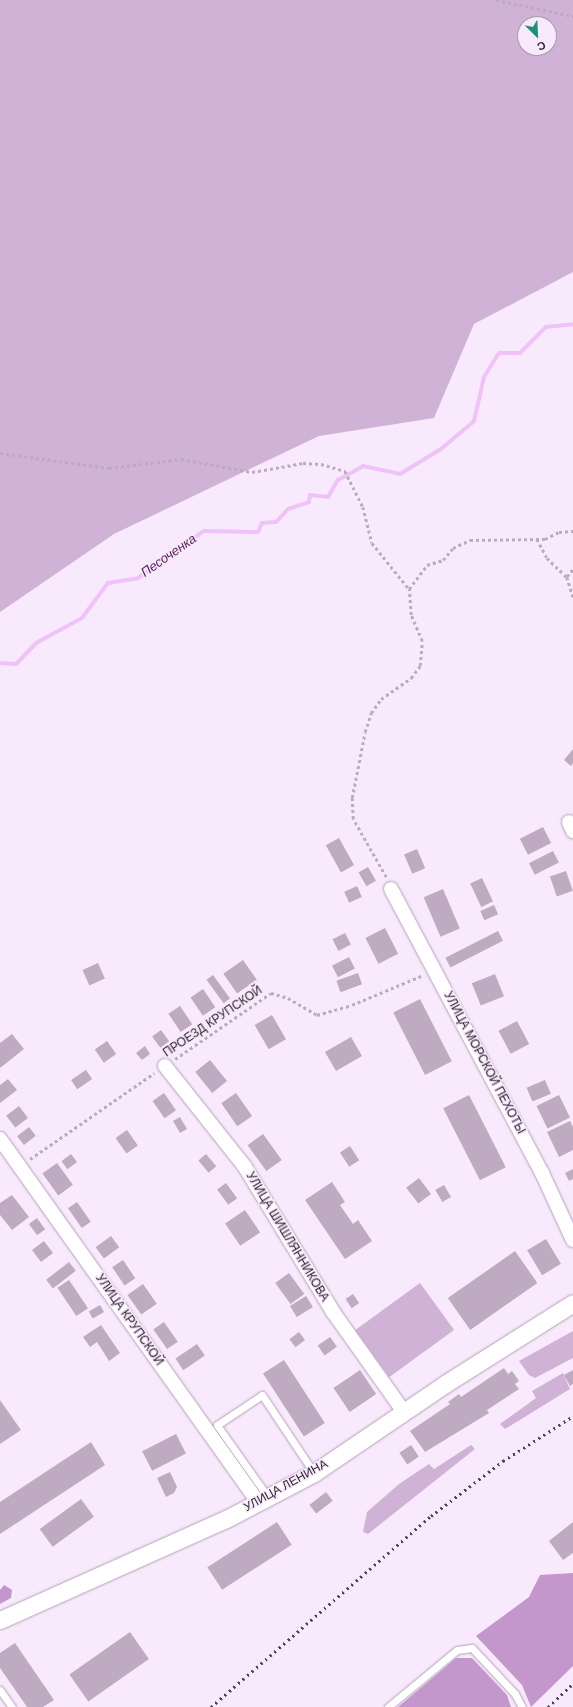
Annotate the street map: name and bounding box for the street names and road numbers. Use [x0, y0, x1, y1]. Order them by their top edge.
street label: ПРОЕЗД КРУПСКОЙ [161, 983, 265, 1061]
street label: УЛИЦА МОРСКОЙ ПЕХОТЫ [440, 989, 528, 1137]
street label: УЛИЦА ШИШЛЯННИКОВА [243, 1170, 331, 1304]
street label: УЛИЦА КРУПСКОЙ [92, 1272, 166, 1368]
street label: УЛИЦА ЛЕНИНА [242, 1457, 330, 1515]

